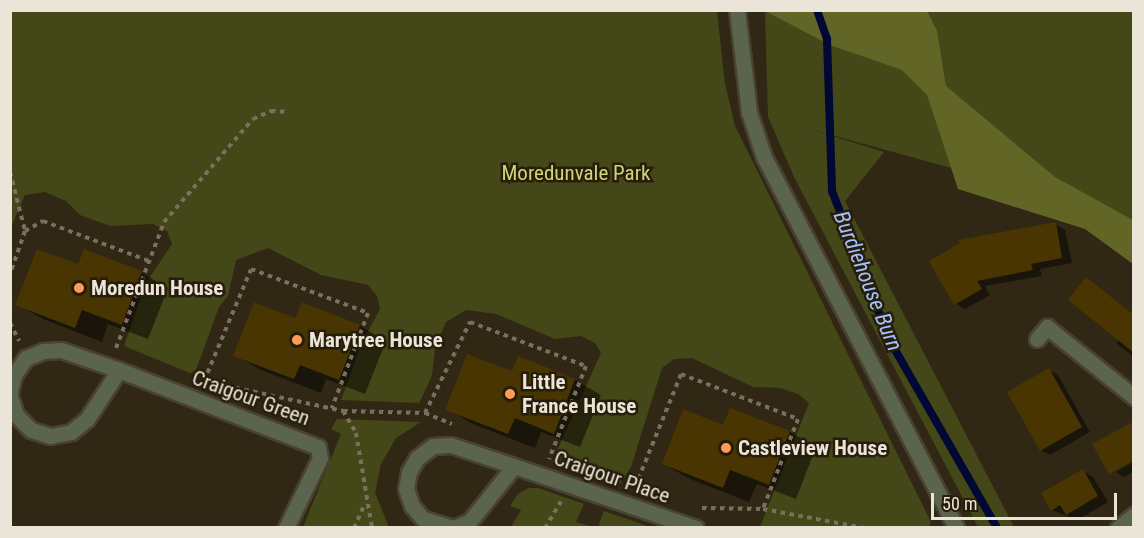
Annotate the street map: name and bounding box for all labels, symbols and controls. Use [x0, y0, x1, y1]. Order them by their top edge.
park label: Moredunvale Park [501, 160, 651, 186]
water label: Burdiehouse Burn [828, 207, 908, 355]
place label: Moredun House [91, 275, 223, 301]
marker: Moredun House [72, 281, 86, 295]
place label: Marytree House [309, 327, 443, 353]
marker: Marytree House [290, 333, 304, 347]
street label: Craigour Green [189, 365, 313, 431]
place label: Little France House [522, 369, 636, 419]
marker: Little France House [503, 387, 517, 401]
place label: Castleview House [738, 435, 887, 461]
marker: Castleview House [719, 441, 733, 455]
street label: Craigour Place [551, 445, 673, 509]
scale bar [934, 481, 1120, 519]
text: 50 m [942, 493, 977, 514]

